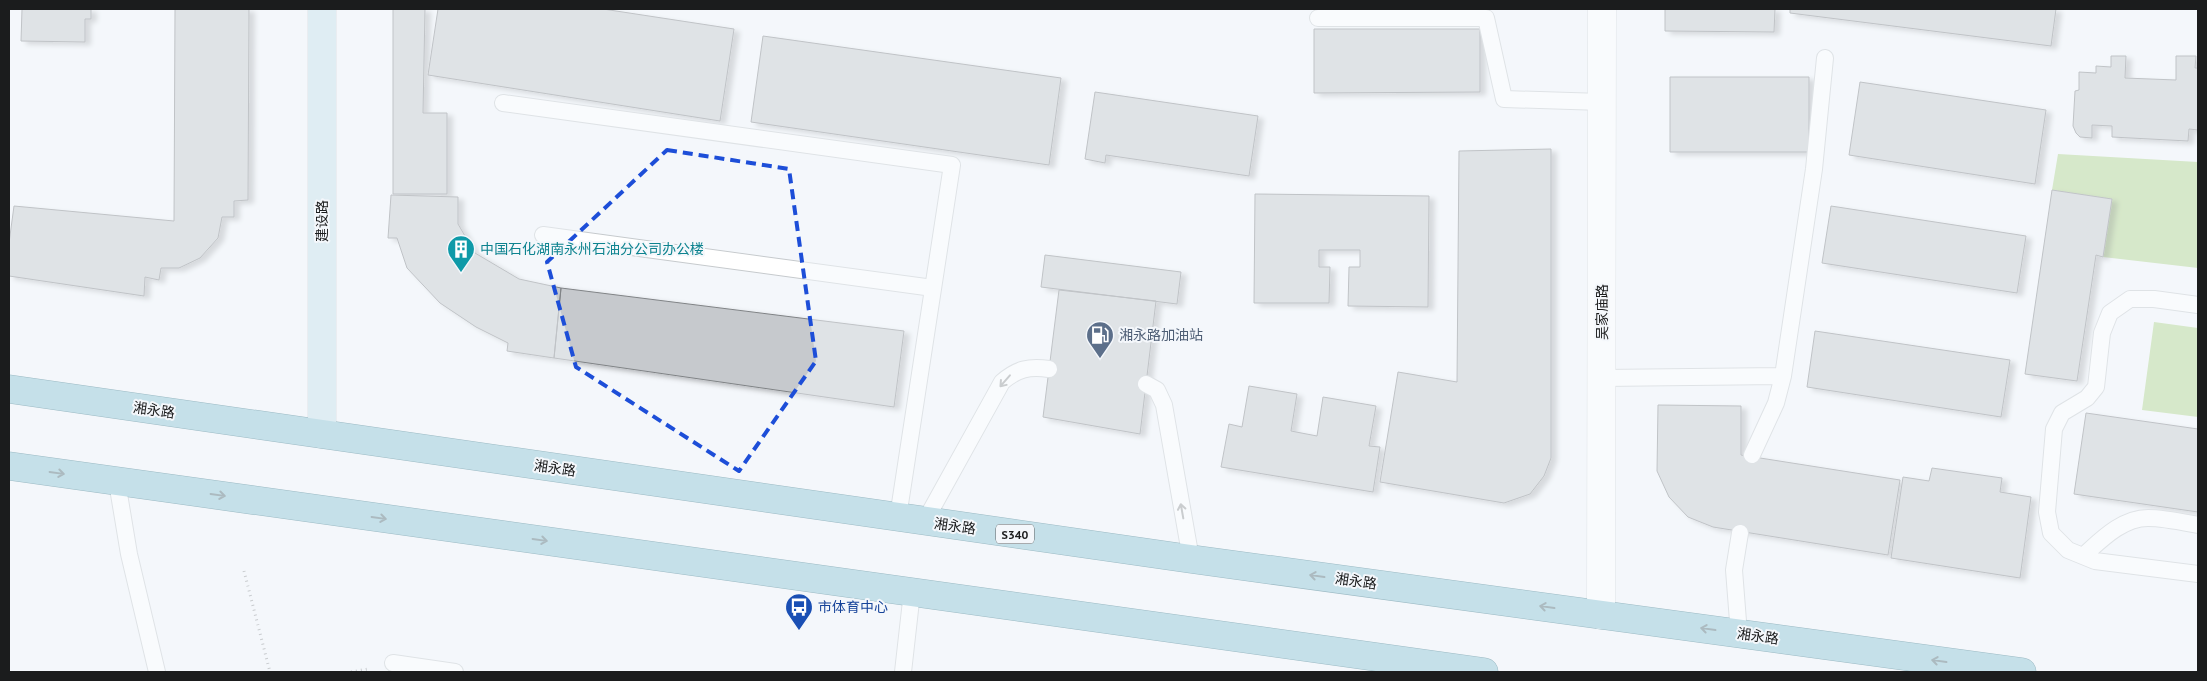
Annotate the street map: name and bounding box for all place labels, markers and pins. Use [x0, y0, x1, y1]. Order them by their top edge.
building icon: 中国石化湖南永州石油分公司办公楼 [446, 234, 476, 273]
place label: 中国石化湖南永州石油分公司办公楼 [480, 240, 704, 258]
fuel station icon: 湘永路加油站 [1085, 320, 1115, 359]
place label: 湘永路加油站 [1119, 326, 1203, 344]
bus stop icon: 市体育中心 [784, 592, 814, 631]
place label: 市体育中心 [818, 598, 888, 616]

